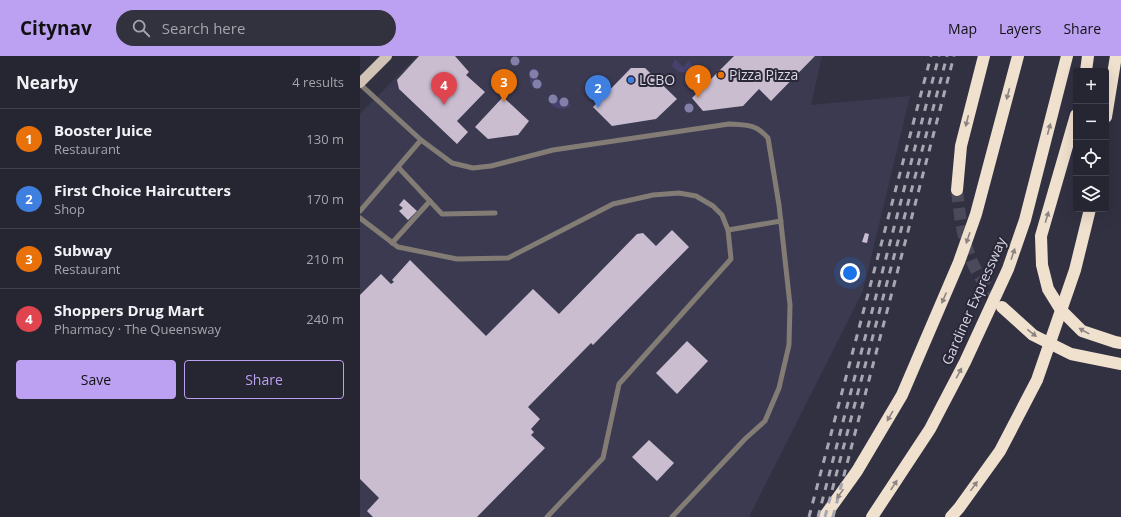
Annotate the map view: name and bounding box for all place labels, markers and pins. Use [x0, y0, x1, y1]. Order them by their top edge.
pin: 1 [685, 65, 711, 98]
place label: Pizza Pizza [729, 65, 798, 84]
pin: 3 [491, 69, 517, 102]
place label: LCBO [639, 70, 675, 89]
marker: Pizza Pizza [716, 70, 726, 80]
pin: 4 [431, 72, 457, 105]
pin: 2 [585, 75, 611, 108]
marker: LCBO [626, 75, 636, 85]

